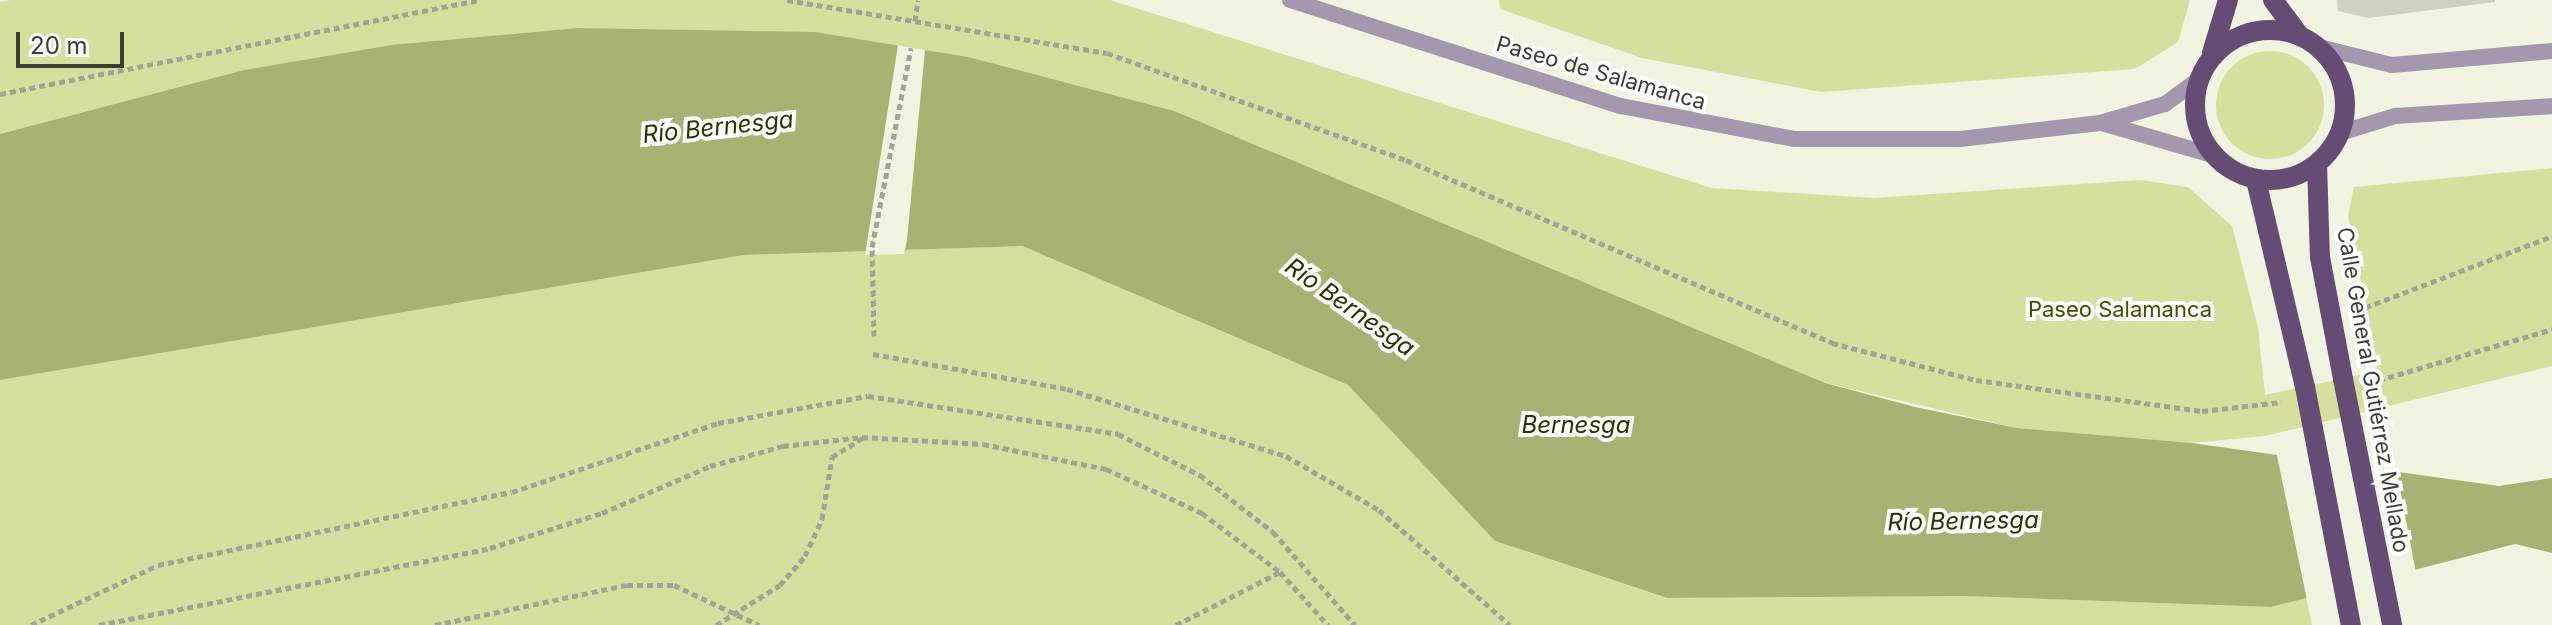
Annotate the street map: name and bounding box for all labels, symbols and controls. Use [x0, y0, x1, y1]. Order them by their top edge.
scale bar [20, 16, 128, 66]
street label: Paseo de Salamanca [1493, 30, 1709, 116]
text: 20 m [30, 31, 88, 60]
water label: Río Bernesga [641, 105, 795, 149]
street label: Calle General Gutiérrez Mellado [2331, 225, 2415, 555]
water label: Río Bernesga [1280, 252, 1420, 362]
park label: Paseo Salamanca [2028, 297, 2212, 323]
water label: Bernesga [1521, 411, 1631, 439]
water label: Río Bernesga [1887, 505, 2039, 537]

